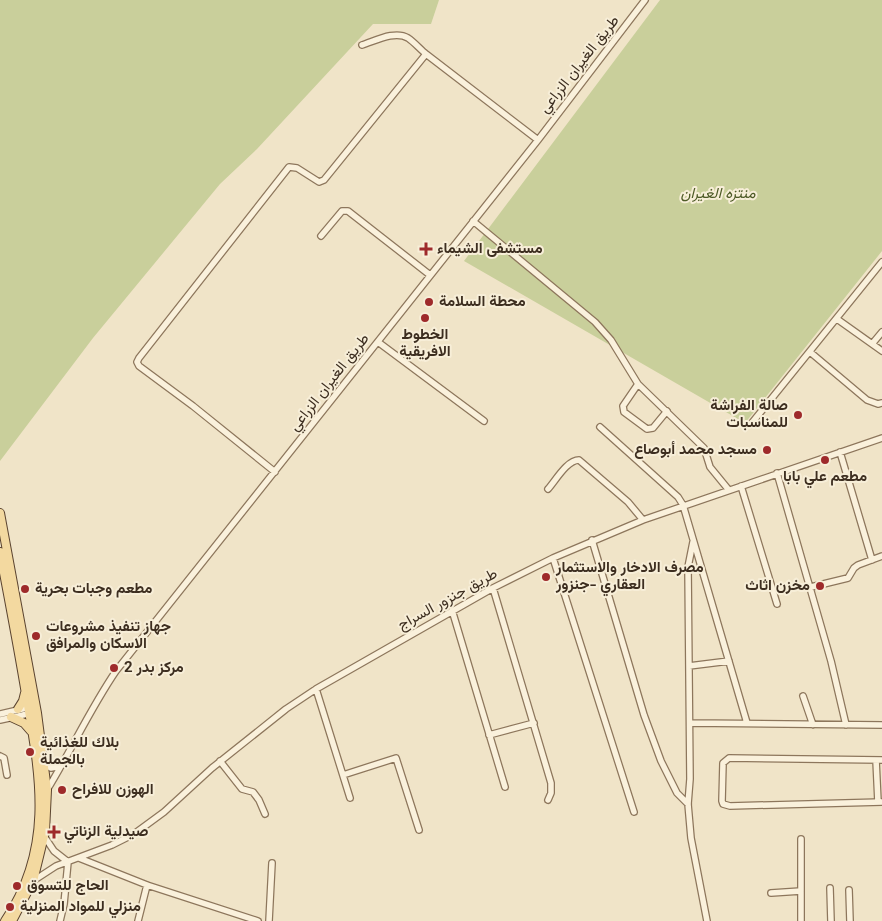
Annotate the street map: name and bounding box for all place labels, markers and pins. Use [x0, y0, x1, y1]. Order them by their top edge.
place label: مستشفى الشيماء [437, 238, 543, 261]
marker: مستشفى الشيماء [419, 242, 433, 256]
place label: محطة السلامة [439, 291, 526, 314]
marker: محطة السلامة [423, 296, 435, 308]
marker: الخطوط الافريقية [419, 312, 431, 324]
place label: الخطوط الافريقية [399, 324, 451, 364]
place label: صالة الفراشة للمناسبات [710, 395, 788, 435]
marker: صالة الفراشة للمناسبات [792, 409, 804, 421]
place label: مسجد محمد أبوصاع [634, 439, 757, 462]
marker: مسجد محمد أبوصاع [761, 444, 773, 456]
marker: مطعم علي بابا [819, 454, 831, 466]
place label: مطعم علي بابا [783, 466, 867, 489]
place label: مصرف الادخار والاستثمار العقاري -جنزور [555, 557, 704, 597]
marker: مصرف الادخار والاستثمار العقاري -جنزور [540, 571, 552, 583]
place label: مخزن اثاث [745, 575, 810, 598]
place label: مطعم وجبات بحرية [35, 578, 153, 601]
marker: مخزن اثاث [814, 580, 826, 592]
marker: مطعم وجبات بحرية [19, 583, 31, 595]
place label: جهاز تنفيذ مشروعات الاسكان والمرافق [46, 616, 171, 656]
marker: جهاز تنفيذ مشروعات الاسكان والمرافق [30, 630, 42, 642]
place label: مركز بدر 2 [124, 657, 184, 680]
marker: مركز بدر 2 [108, 662, 120, 674]
place label: بلاك للغذائية بالجملة [40, 732, 119, 772]
marker: بلاك للغذائية بالجملة [24, 746, 36, 758]
place label: الهوزن للافراح [72, 779, 154, 802]
marker: الهوزن للافراح [56, 784, 68, 796]
place label: صيدلية الزناتي [64, 821, 149, 844]
marker: صيدلية الزناتي [48, 826, 60, 838]
place label: الحاج للتسوق [27, 875, 109, 898]
marker: الحاج للتسوق [11, 880, 23, 892]
place label: منزلي للمواد المنزلية [20, 896, 141, 919]
marker: منزلي للمواد المنزلية [4, 901, 16, 913]

